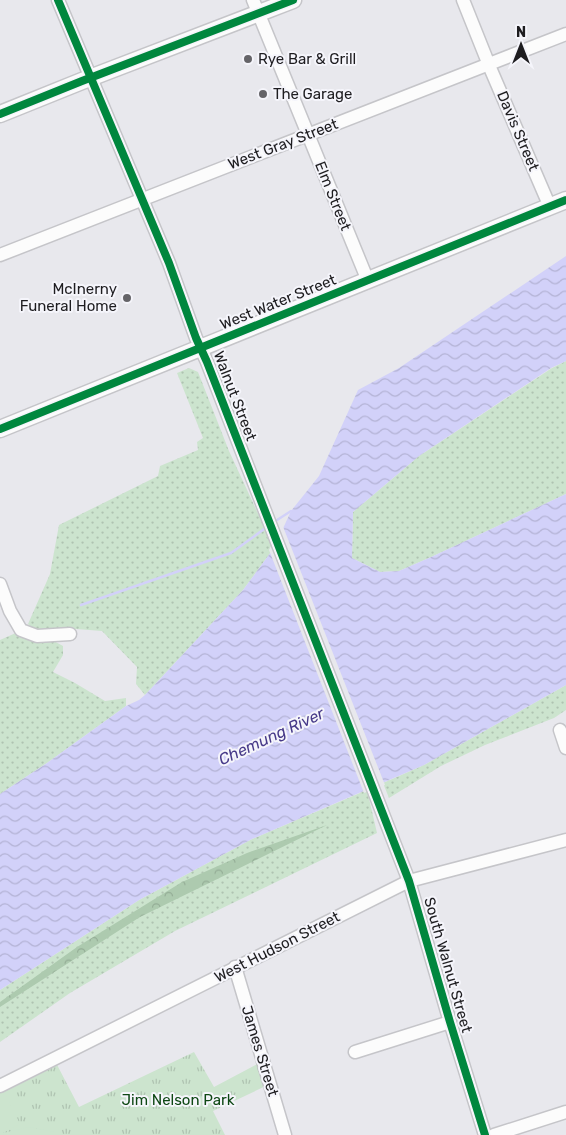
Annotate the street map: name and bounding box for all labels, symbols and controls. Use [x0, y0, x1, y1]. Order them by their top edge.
north arrow [496, 20, 546, 70]
text: N [516, 24, 526, 41]
place label: Rye Bar & Grill [258, 50, 356, 68]
marker: Rye Bar & Grill [242, 53, 254, 65]
place label: The Garage [273, 85, 352, 103]
marker: The Garage [257, 88, 269, 100]
street label: Davis Street [493, 88, 543, 174]
street label: West Gray Street [226, 115, 341, 173]
street label: Elm Street [311, 159, 355, 233]
street label: West Water Street [217, 270, 339, 333]
place label: McInerny Funeral Home [20, 280, 117, 315]
marker: McInerny Funeral Home [121, 292, 133, 304]
street label: Walnut Street [210, 349, 260, 444]
water label: Chemung River [215, 703, 328, 769]
street label: South Walnut Street [420, 895, 476, 1035]
street label: West Hudson Street [211, 908, 343, 986]
street label: James Street [238, 1003, 282, 1099]
park label: Jim Nelson Park [122, 1091, 235, 1109]

